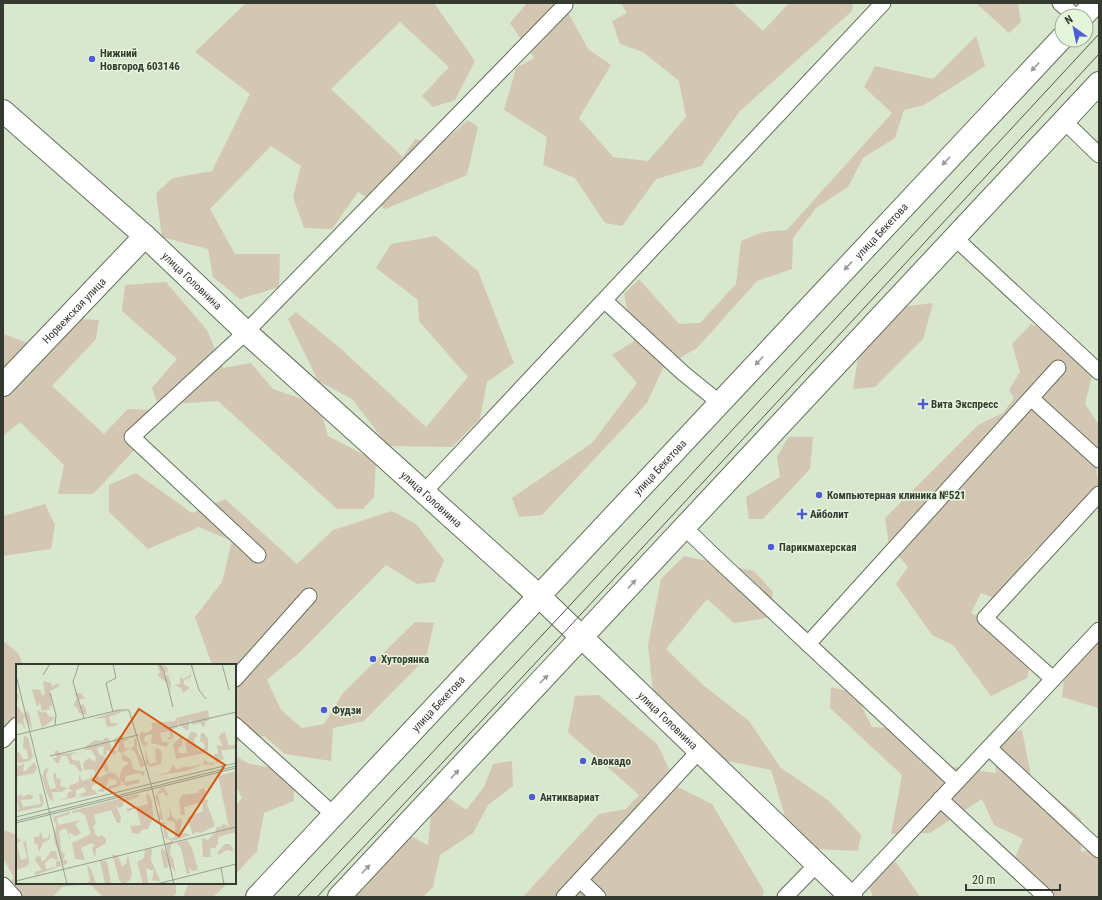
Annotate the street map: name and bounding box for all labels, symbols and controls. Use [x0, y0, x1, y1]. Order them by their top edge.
north arrow [1054, 8, 1094, 48]
text: N [1062, 13, 1075, 27]
place label: Нижний Новгород 603146 [100, 47, 180, 73]
marker: Нижний Новгород 603146 [87, 54, 97, 64]
one-way arrow [1031, 61, 1040, 72]
one-way arrow [942, 156, 951, 166]
street label: улица Бекетова [852, 201, 911, 262]
street label: улица Головнина [159, 249, 224, 313]
one-way arrow [843, 261, 853, 271]
street label: Норвежская улица [40, 275, 109, 346]
one-way arrow [754, 356, 764, 366]
place label: Вита Экспресс [931, 398, 998, 411]
marker: Вита Экспресс [918, 399, 928, 409]
street label: улица Бекетова [631, 437, 689, 498]
street label: улица Головнина [398, 468, 464, 530]
place label: Компьютерная клиника №521 [827, 489, 966, 502]
marker: Компьютерная клиника №521 [814, 490, 824, 500]
place label: Айболит [810, 508, 849, 521]
marker: Айболит [797, 509, 807, 519]
place label: Парикмахерская [779, 541, 857, 554]
marker: Парикмахерская [766, 542, 776, 552]
one-way arrow [628, 579, 637, 589]
place label: Хуторянка [381, 653, 429, 666]
marker: Хуторянка [368, 654, 378, 664]
inset map [16, 664, 236, 884]
street label: улица Бекетова [409, 673, 468, 735]
one-way arrow [539, 674, 549, 684]
street label: улица Головнина [635, 689, 700, 752]
place label: Фудзи [332, 704, 361, 717]
marker: Фудзи [319, 705, 329, 715]
place label: Авокадо [591, 755, 631, 768]
marker: Авокадо [578, 756, 588, 766]
one-way arrow [450, 769, 459, 778]
place label: Антиквариат [540, 791, 600, 804]
marker: Антиквариат [527, 792, 537, 802]
one-way arrow [361, 864, 370, 873]
scale bar [966, 866, 1060, 892]
text: 20 m [972, 873, 996, 887]

